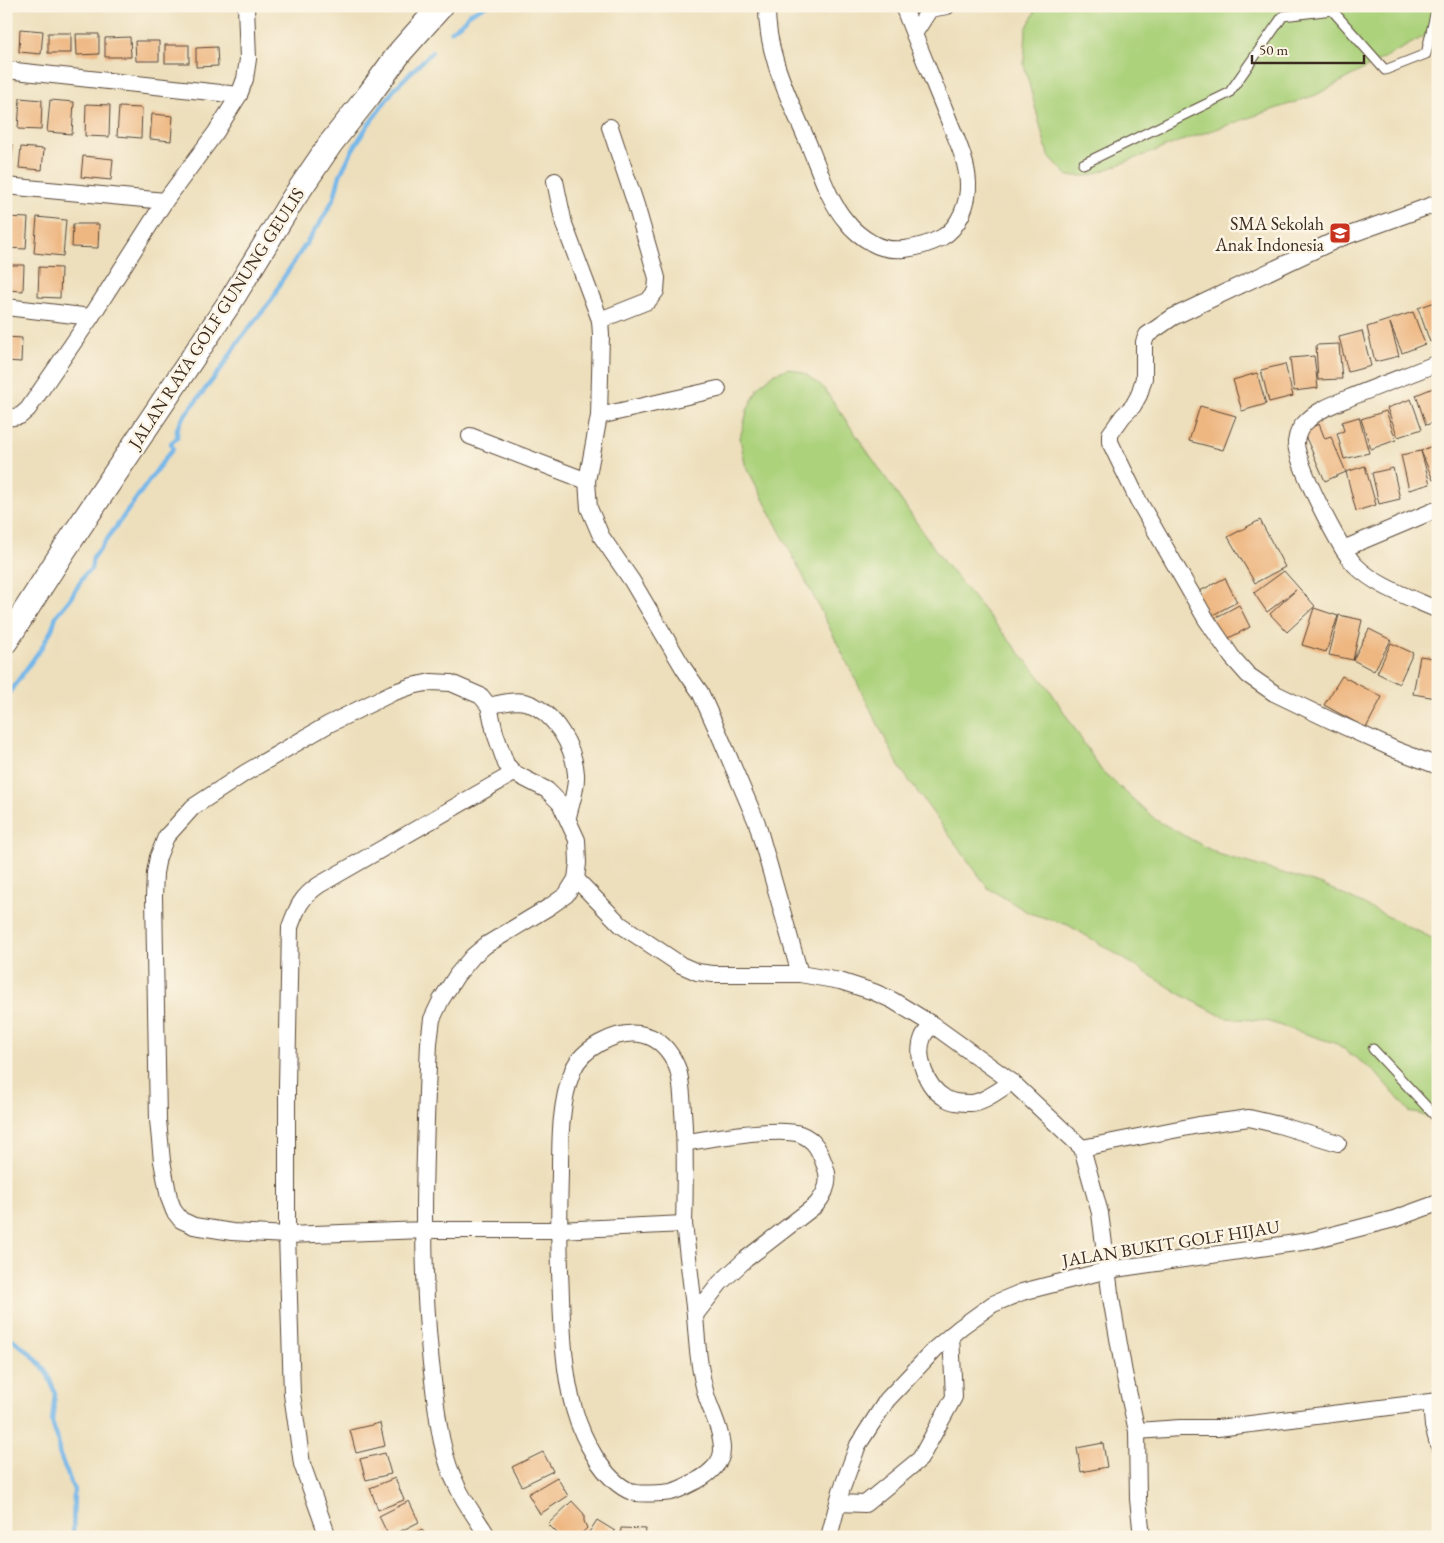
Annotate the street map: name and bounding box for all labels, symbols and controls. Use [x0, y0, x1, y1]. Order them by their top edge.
scale bar [1252, 32, 1364, 64]
text: 50 m [1259, 40, 1288, 59]
street label: JALAN RAYA GOLF GUNUNG GEULIS [122, 183, 309, 454]
place label: SMA Sekolah Anak Indonesia [1214, 212, 1325, 256]
school or university icon: SMA Sekolah Anak Indonesia [1328, 221, 1352, 245]
street label: JALAN BUKIT GOLF HIJAU [1059, 1214, 1282, 1272]

